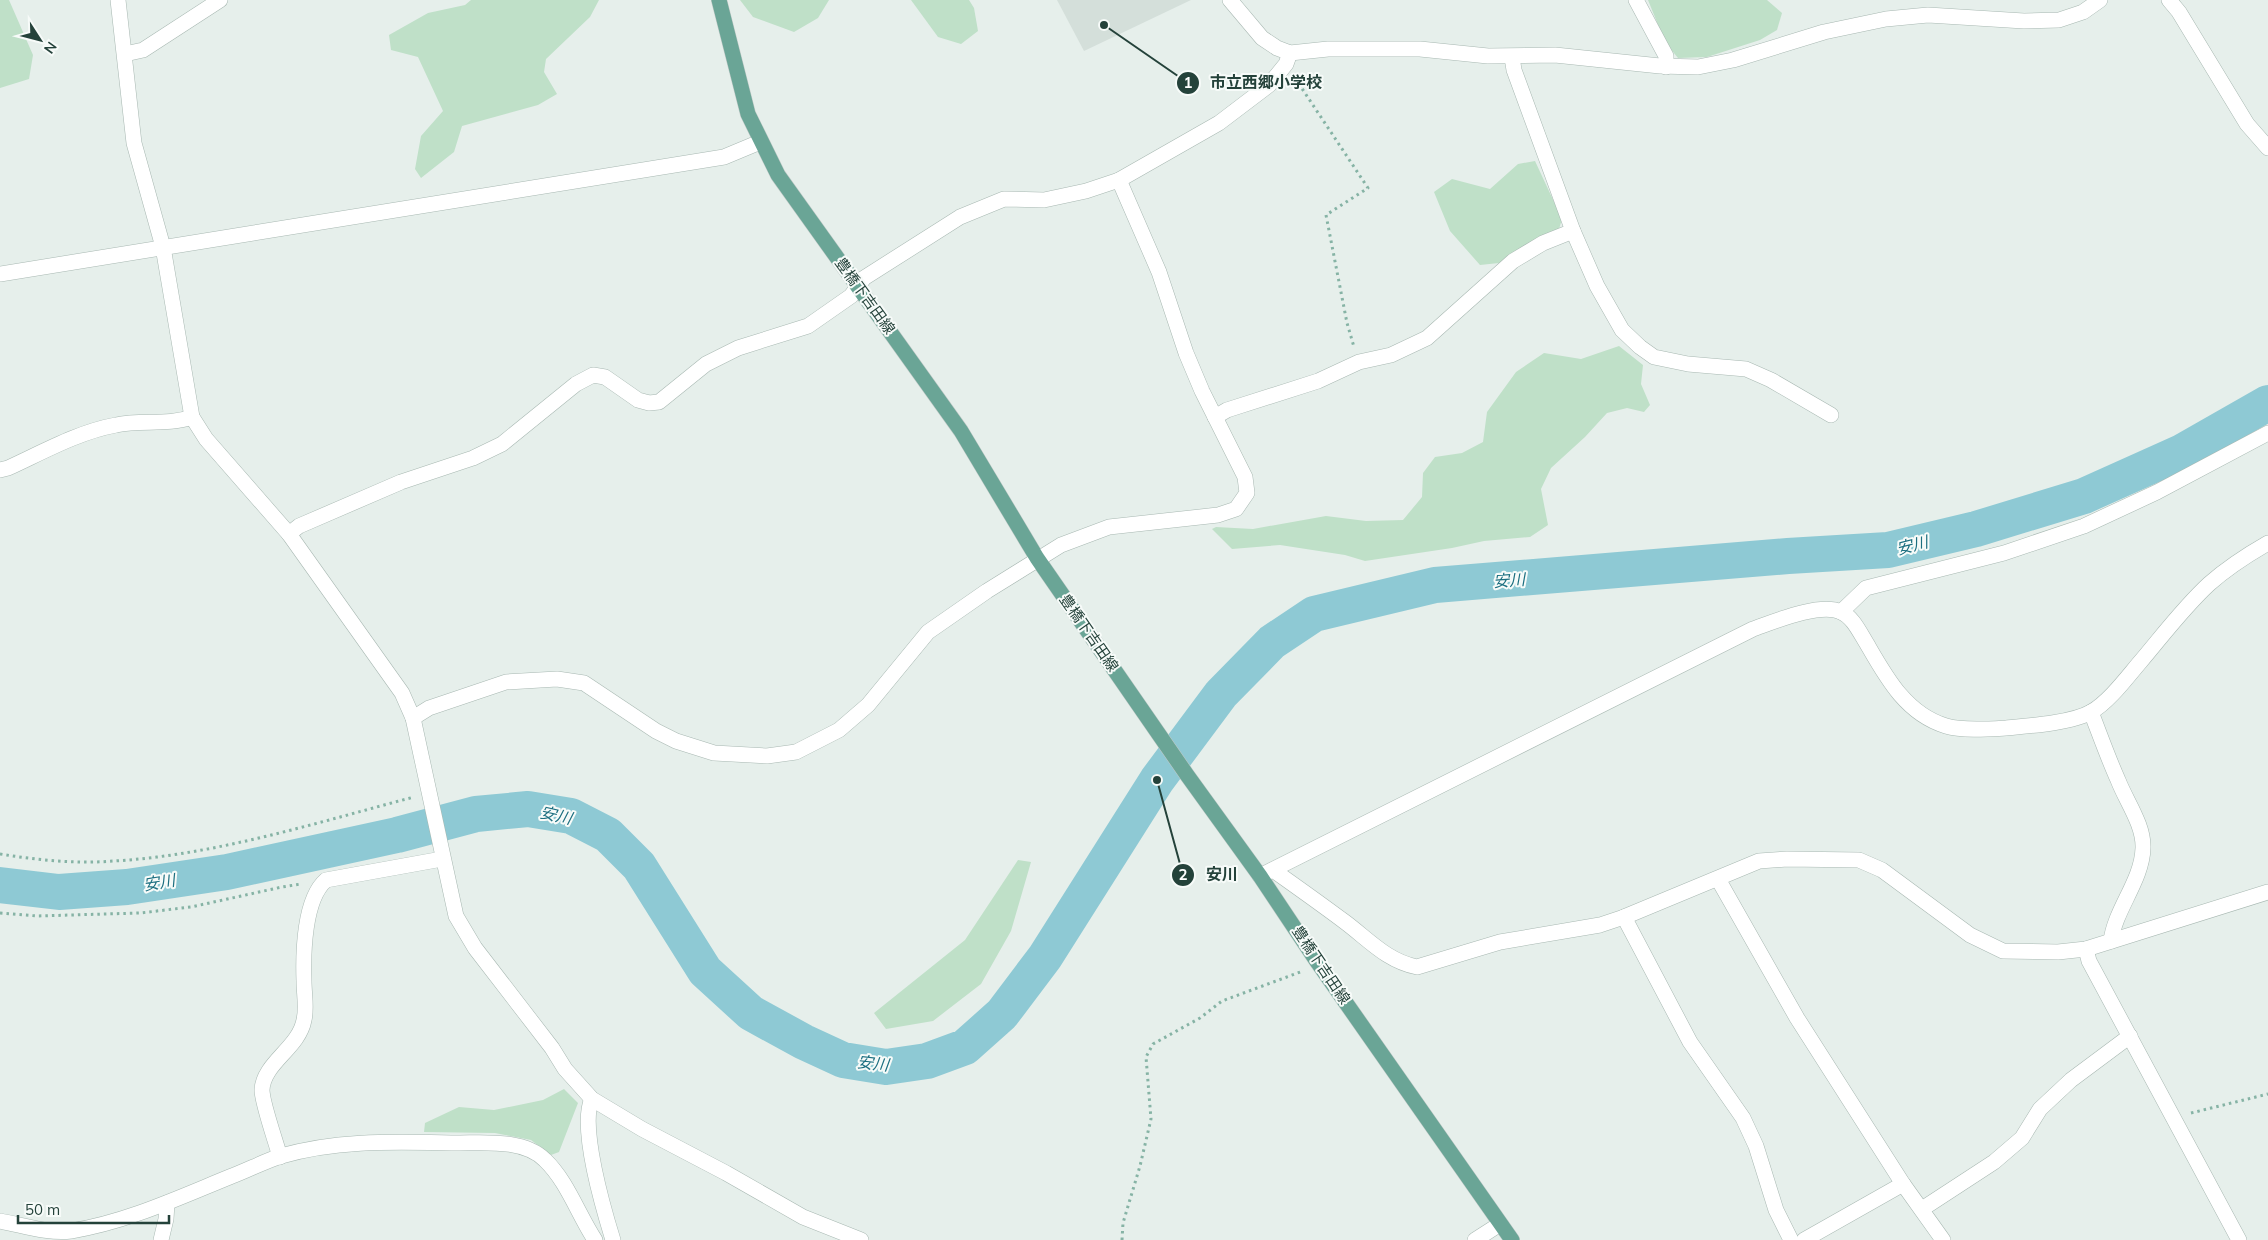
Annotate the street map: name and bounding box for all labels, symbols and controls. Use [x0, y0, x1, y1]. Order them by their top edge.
north arrow [15, 15, 65, 65]
text: N [40, 38, 61, 57]
callout: 市立西郷小学校 [1175, 67, 1332, 98]
text: 市立西郷小学校 [1210, 72, 1322, 92]
text: 1 [1183, 73, 1193, 92]
street label: 豊橋下吉田線 [831, 254, 900, 338]
water label: 安川 [1894, 531, 1932, 559]
water label: 安川 [1492, 569, 1528, 591]
street label: 豊橋下吉田線 [1056, 590, 1123, 675]
water label: 安川 [538, 802, 576, 829]
callout: 安川 [1171, 859, 1248, 890]
text: 安川 [1206, 864, 1238, 884]
text: 2 [1178, 865, 1188, 884]
water label: 安川 [142, 869, 178, 894]
street label: 豊橋下吉田線 [1288, 922, 1354, 1007]
water label: 安川 [856, 1051, 892, 1075]
scale bar [18, 1192, 169, 1224]
text: 50 m [25, 1200, 60, 1219]

